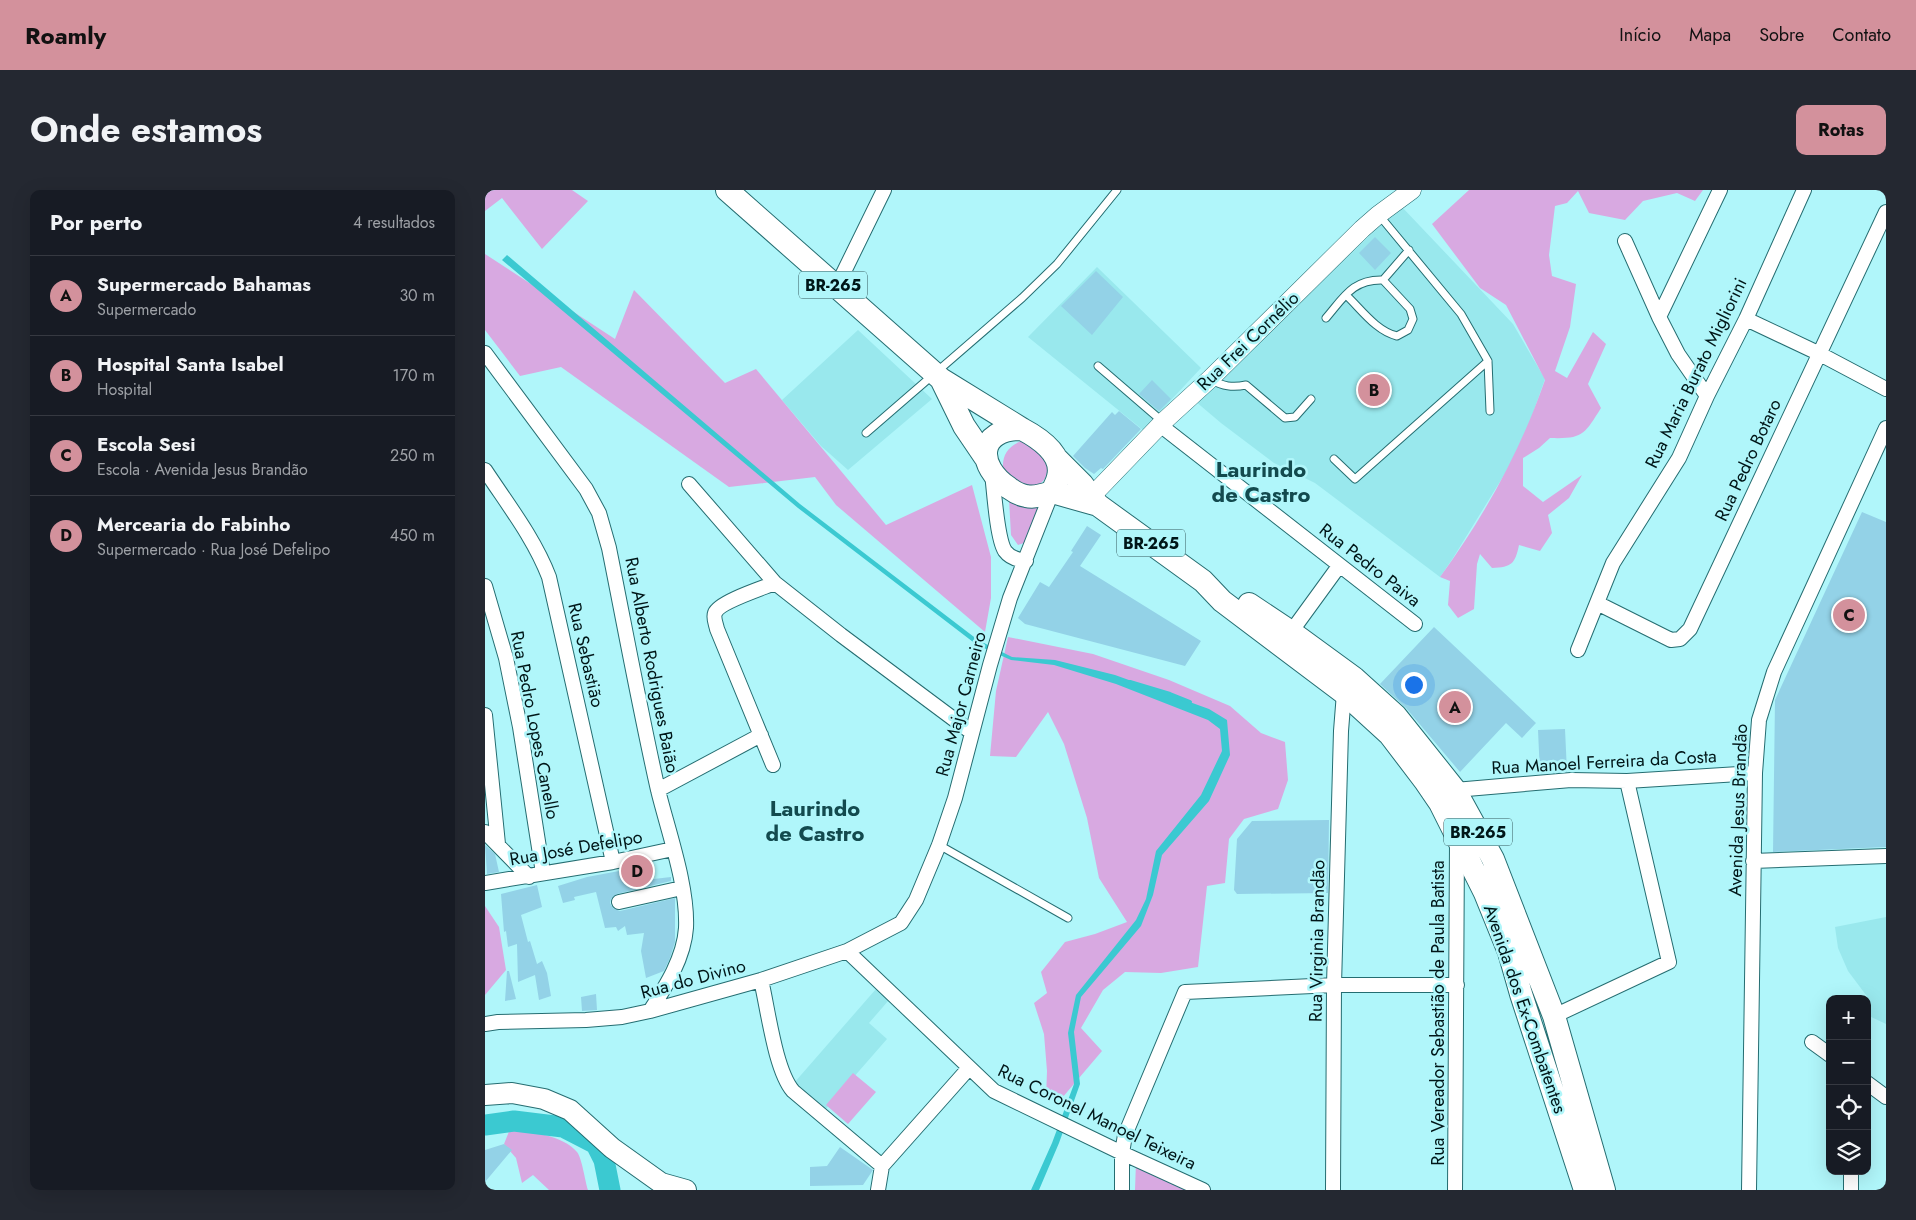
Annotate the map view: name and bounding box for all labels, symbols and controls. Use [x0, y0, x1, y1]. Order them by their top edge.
text: Roamly [25, 18, 106, 53]
text: Início [1619, 22, 1661, 48]
text: Mapa [1689, 22, 1731, 48]
text: Sobre [1759, 22, 1804, 48]
text: Contato [1832, 22, 1891, 48]
text: Onde estamos [30, 105, 262, 155]
button: Rotas [1796, 105, 1886, 155]
text: Por perto [50, 208, 142, 238]
text: 4 resultados [353, 211, 435, 234]
text: Supermercado Bahamas [97, 271, 311, 298]
road number: BR-265 [799, 272, 867, 298]
street label: Rua Maria Burato Migliorini [1639, 273, 1753, 473]
text: A [60, 284, 72, 307]
text: 30 m [399, 284, 435, 307]
street label: Rua Frei Cornélio [1191, 285, 1305, 397]
text: Supermercado [97, 298, 196, 321]
text: Hospital Santa Isabel [97, 351, 284, 378]
text: B [61, 364, 71, 387]
text: 170 m [393, 364, 435, 387]
pin: B [1358, 371, 1390, 409]
text: Hospital [97, 378, 152, 401]
street label: Rua Pedro Botaro [1708, 394, 1788, 525]
text: Escola Sesi [97, 431, 195, 458]
text: C [60, 444, 72, 467]
text: 250 m [390, 444, 435, 467]
district label: Laurindo de Castro [1212, 453, 1310, 510]
text: Escola · Avenida Jesus Brandão [97, 458, 308, 481]
text: Mercearia do Fabinho [97, 511, 291, 538]
street label: Rua Pedro Paiva [1314, 517, 1426, 613]
text: D [60, 524, 72, 547]
text: 450 m [390, 524, 435, 547]
road number: BR-265 [1117, 529, 1185, 556]
text: Supermercado · Rua José Defelipo [97, 538, 330, 561]
street label: Rua Alberto Rodrigues Baião [618, 555, 686, 775]
pin: C [1833, 596, 1865, 634]
street label: Rua Sebastião [561, 600, 611, 710]
street label: Rua Pedro Lopes Canello [504, 629, 566, 822]
street label: Rua Major Carneiro [929, 629, 993, 779]
your location [1401, 672, 1427, 698]
pin: A [1439, 688, 1471, 726]
street label: Avenida Jesus Brandão [1722, 723, 1754, 897]
street label: Rua Manoel Ferreira da Costa [1491, 743, 1717, 781]
district label: Laurindo de Castro [766, 792, 864, 849]
road number: BR-265 [1444, 818, 1512, 846]
street label: Rua José Defelipo [508, 826, 644, 870]
pin: D [621, 852, 653, 890]
street label: Rua Virginia Brandão [1303, 859, 1331, 1022]
street label: Rua Vereador Sebastião de Paula Batista [1425, 860, 1451, 1166]
street label: Avenida dos Ex-Combatentes [1477, 901, 1573, 1117]
street label: Rua do Divino [638, 952, 749, 1006]
map controls [1826, 995, 1871, 1175]
button: + [1826, 995, 1871, 1040]
button: − [1826, 1040, 1871, 1085]
street label: Rua Coronel Manoel Teixeira [993, 1058, 1201, 1176]
button: locate [1826, 1085, 1871, 1130]
button: layers [1826, 1130, 1871, 1175]

